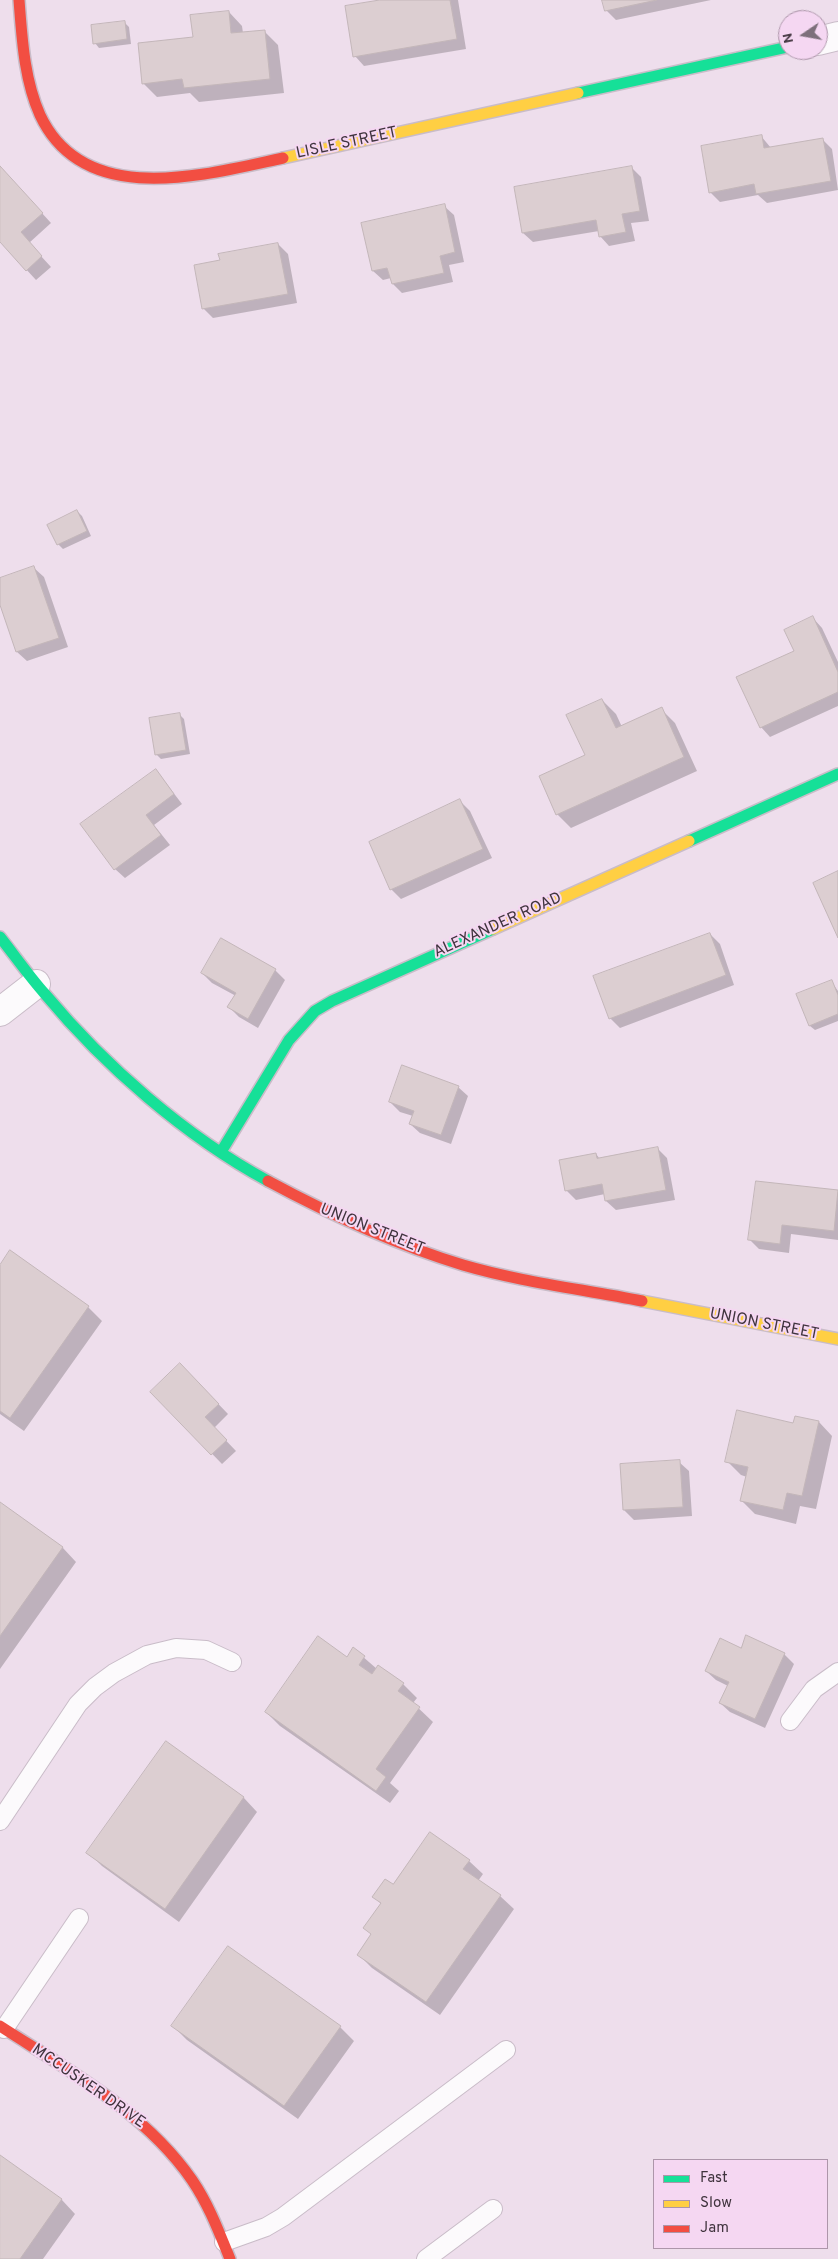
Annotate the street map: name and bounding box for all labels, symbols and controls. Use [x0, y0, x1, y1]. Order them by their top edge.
north arrow [778, 10, 828, 60]
text: N [779, 31, 798, 45]
street label: LISLE STREET [295, 124, 399, 164]
street label: ALEXANDER ROAD [431, 889, 565, 963]
street label: UNION STREET [317, 1200, 427, 1260]
street label: UNION STREET [708, 1305, 820, 1345]
street label: MCCUSKER DRIVE [28, 2041, 148, 2133]
legend [653, 2159, 828, 2249]
text: Fast [700, 2169, 728, 2188]
text: Slow [700, 2194, 732, 2213]
text: Jam [700, 2219, 729, 2238]

